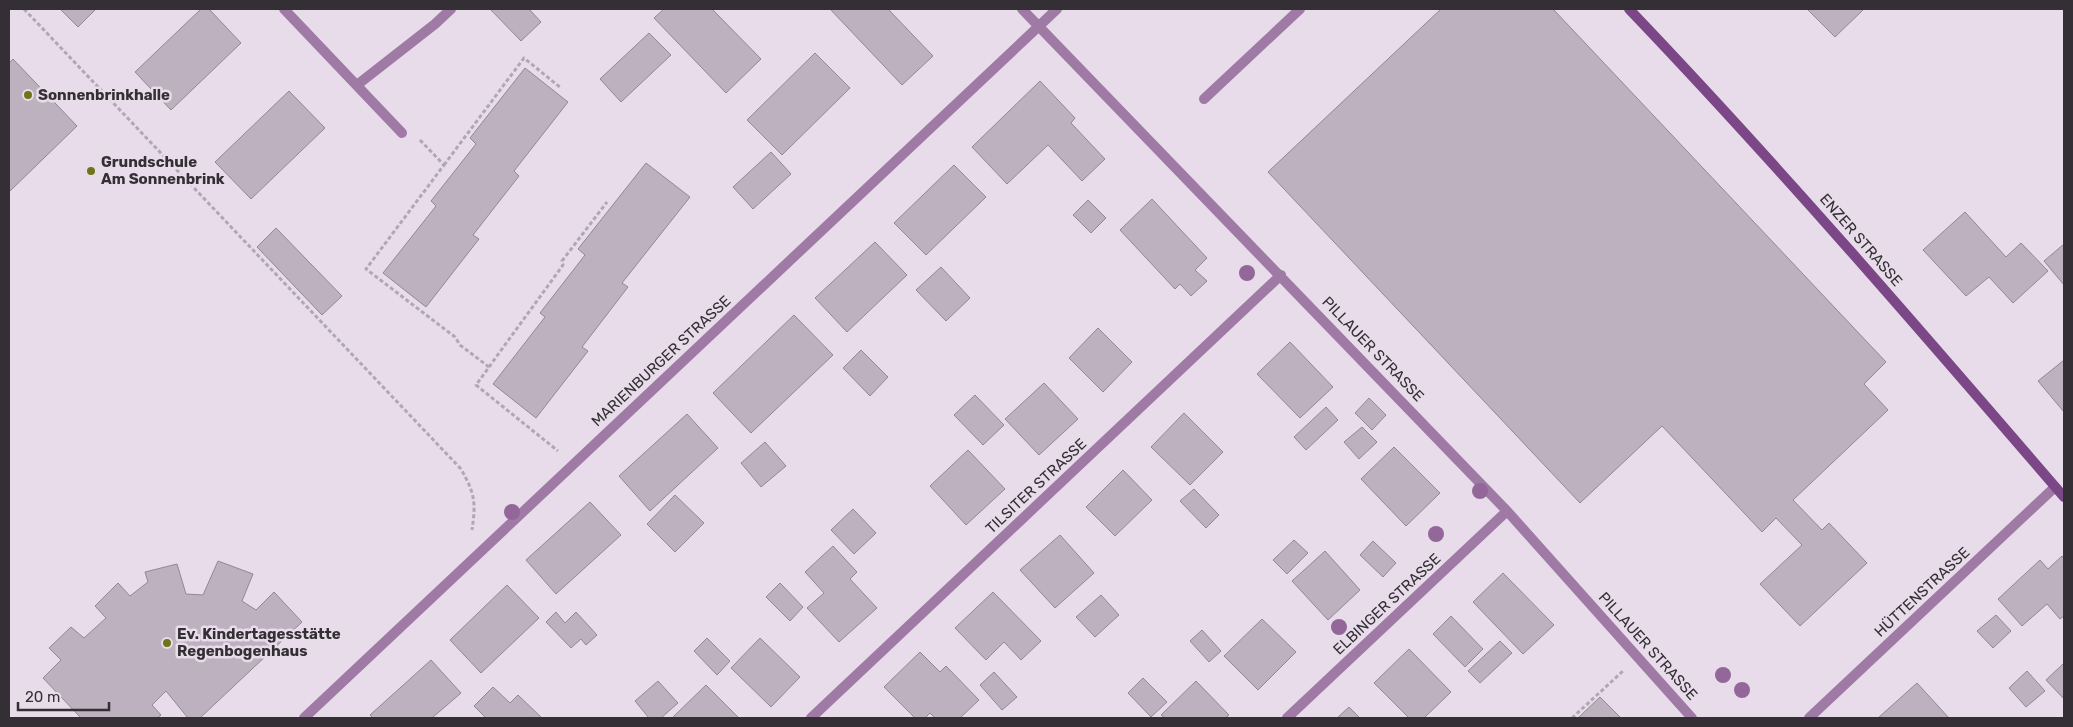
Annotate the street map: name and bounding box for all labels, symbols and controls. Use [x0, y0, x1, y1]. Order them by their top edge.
place label: Sonnenbrinkhalle [38, 86, 170, 104]
marker: Sonnenbrinkhalle [22, 89, 34, 101]
place label: Grundschule Am Sonnenbrink [101, 153, 225, 188]
marker: Grundschule Am Sonnenbrink [85, 165, 97, 177]
street label: ENZER STRASSE [1816, 190, 1906, 290]
street label: MARIENBURGER STRASSE [588, 292, 734, 430]
street label: PILLAUER STRASSE [1318, 293, 1428, 405]
street label: TILSITER STRASSE [982, 435, 1090, 537]
street label: HÜTTENSTRASSE [1871, 543, 1973, 641]
street label: ELBINGER STRASSE [1330, 550, 1444, 658]
street label: PILLAUER STRASSE [1595, 588, 1701, 704]
place label: Ev. Kindertagesstätte Regenbogenhaus [177, 625, 341, 660]
marker: Ev. Kindertagesstätte Regenbogenhaus [161, 637, 173, 649]
scale bar [18, 680, 109, 712]
text: 20 m [25, 688, 60, 706]

